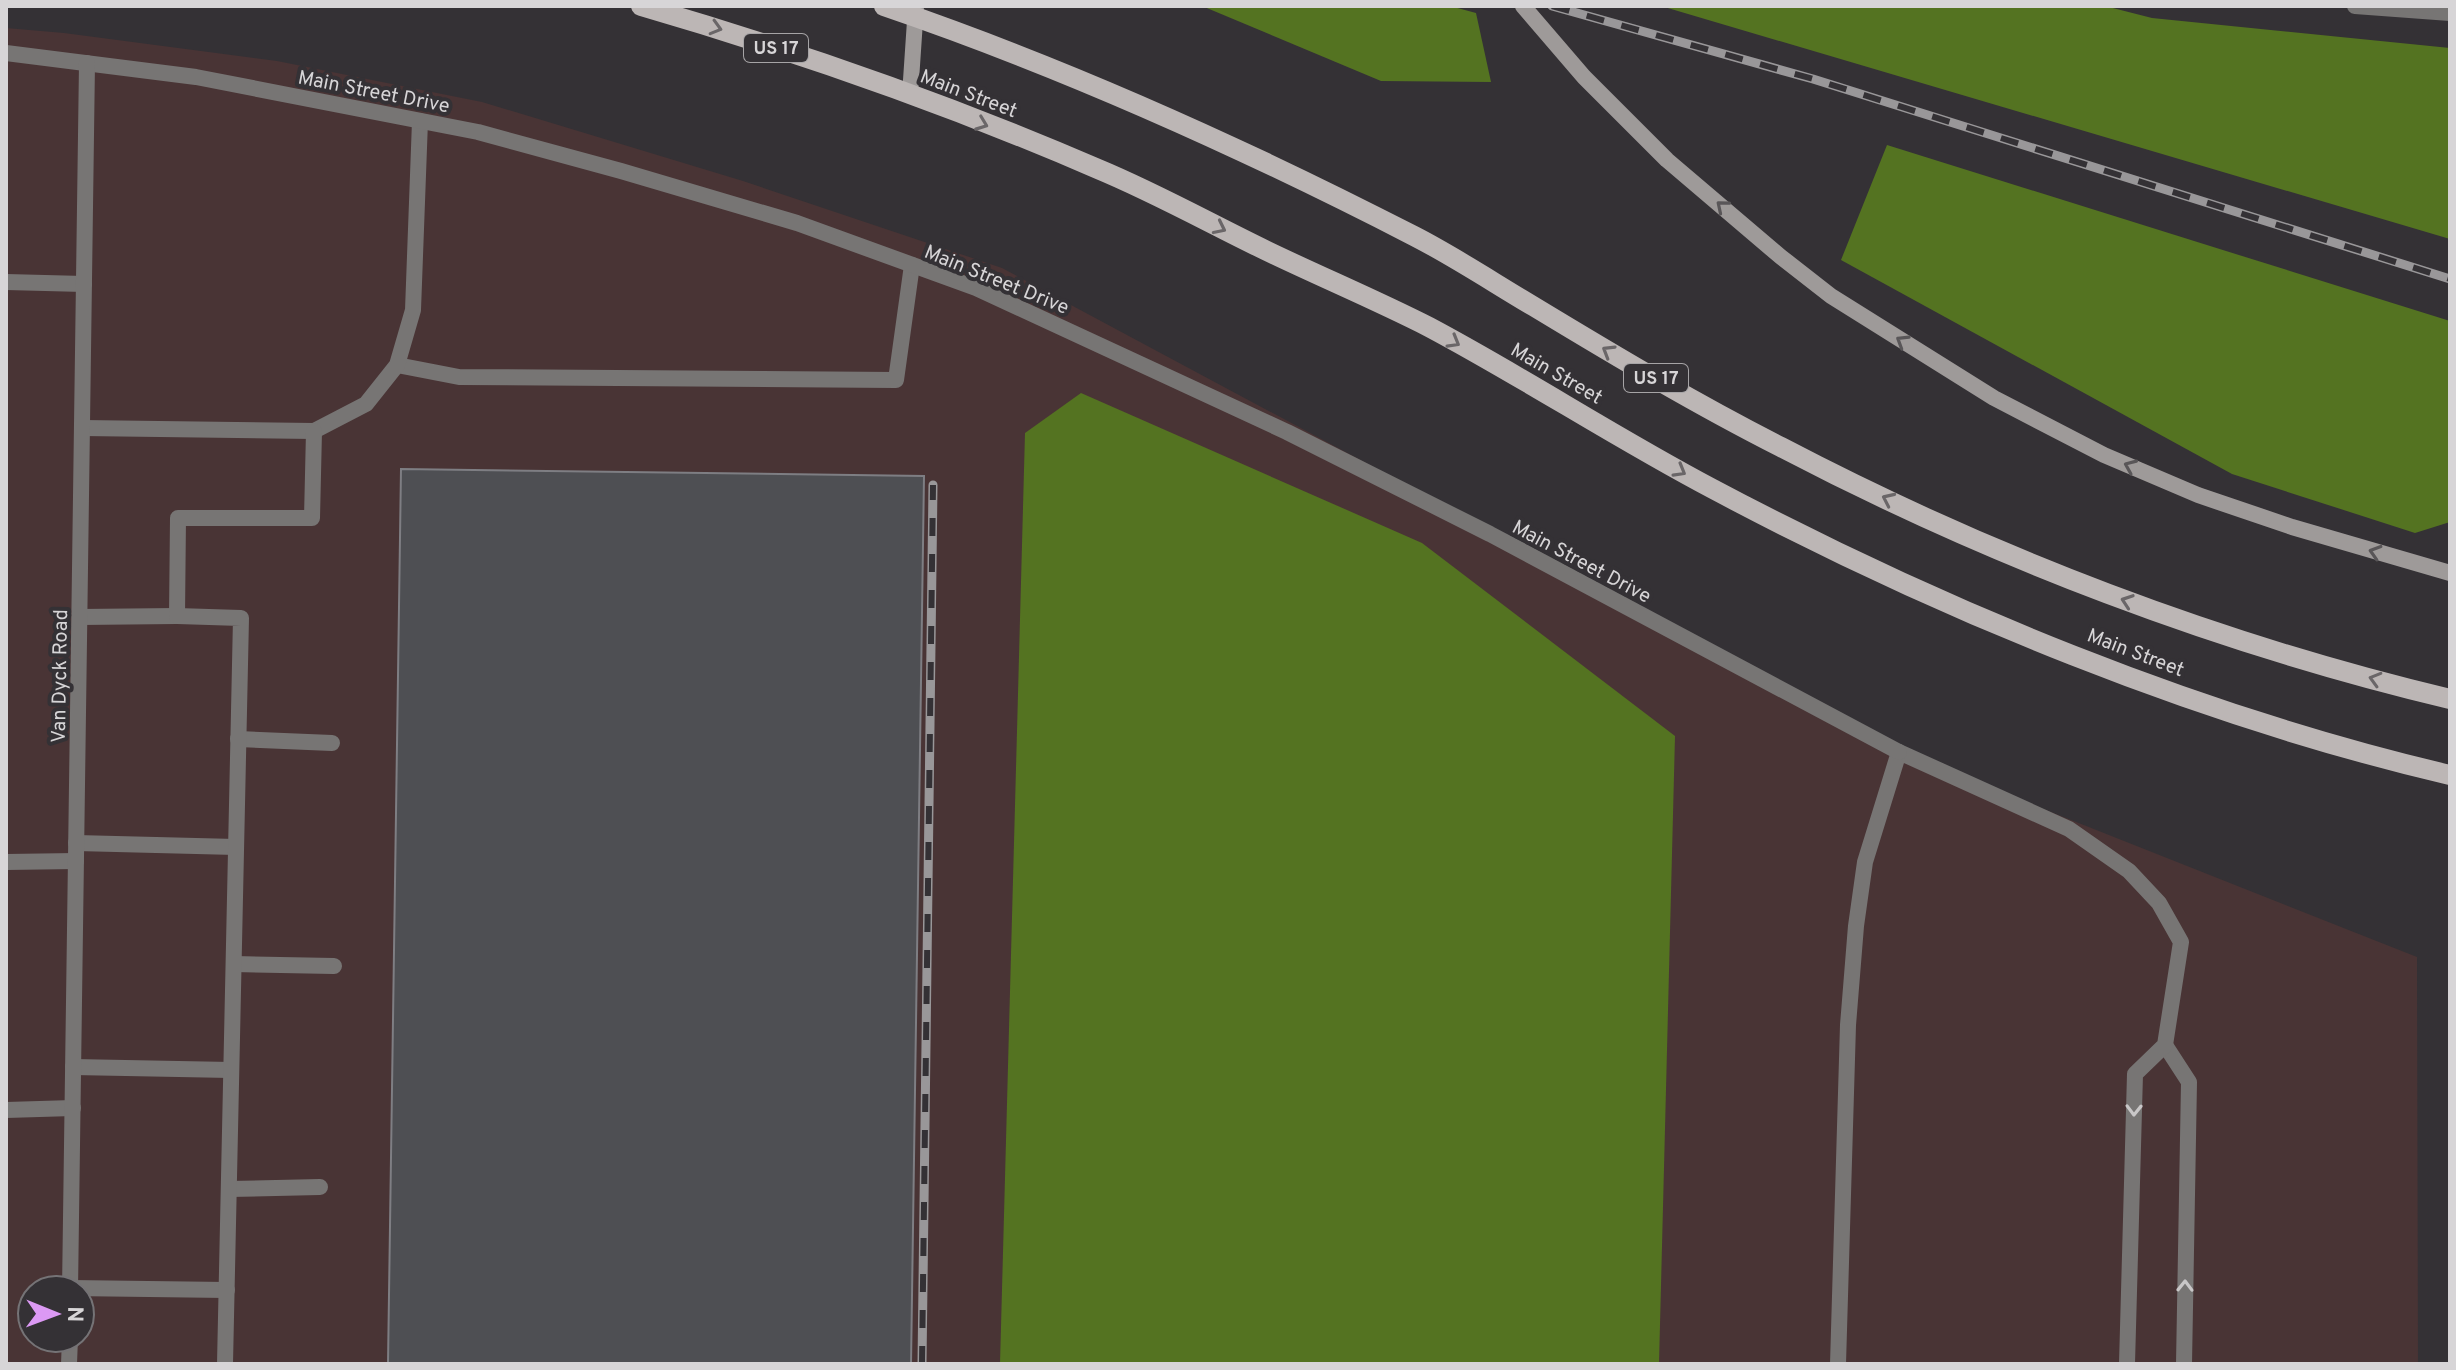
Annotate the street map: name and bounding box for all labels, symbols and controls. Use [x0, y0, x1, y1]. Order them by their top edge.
one-way arrow [708, 19, 722, 35]
road number: US 17 [744, 34, 808, 62]
street label: Main Street [916, 64, 1021, 125]
street label: Main Street Drive [295, 65, 452, 120]
one-way arrow [974, 114, 988, 130]
one-way arrow [1716, 201, 1731, 216]
one-way arrow [1212, 218, 1226, 234]
street label: Main Street Drive [920, 240, 1073, 322]
one-way arrow [1445, 332, 1460, 348]
one-way arrow [1896, 335, 1911, 351]
street label: Main Street [1505, 338, 1607, 412]
one-way arrow [1602, 345, 1617, 361]
road number: US 17 [1624, 364, 1688, 392]
one-way arrow [2124, 460, 2138, 476]
one-way arrow [1671, 461, 1685, 477]
one-way arrow [1881, 493, 1896, 509]
street label: Main Street Drive [1507, 515, 1655, 610]
one-way arrow [2368, 545, 2382, 561]
one-way arrow [2121, 594, 2135, 610]
street label: Van Dyck Road [47, 609, 75, 743]
street label: Main Street [2083, 623, 2188, 684]
one-way arrow [2368, 671, 2382, 688]
one-way arrow [2125, 1104, 2142, 1117]
north arrow [16, 1274, 96, 1354]
one-way arrow [2177, 1279, 2194, 1292]
text: N [60, 1306, 87, 1322]

